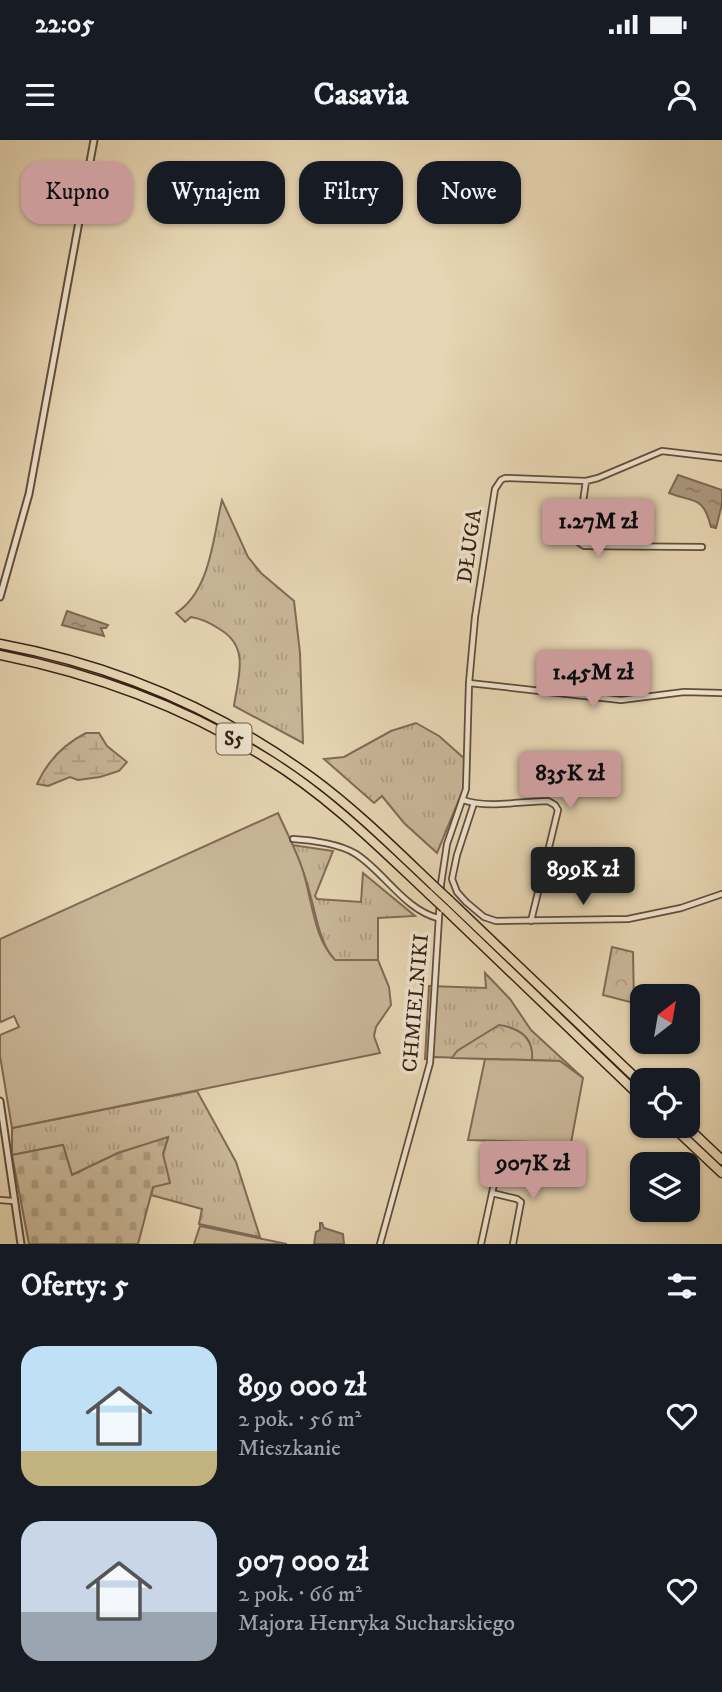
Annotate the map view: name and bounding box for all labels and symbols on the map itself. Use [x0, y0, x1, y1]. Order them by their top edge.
pin: 1.27M zł [526, 500, 670, 559]
street label: DŁUGA [452, 507, 488, 585]
pin: 1.45M zł [521, 650, 665, 710]
road number: S5 [216, 724, 252, 754]
pin: 835K zł [505, 752, 635, 811]
pin: 899K zł [518, 848, 648, 907]
street label: CHMIELNIKI [397, 933, 435, 1073]
north arrow [630, 984, 700, 1054]
pin: 907K zł [468, 1142, 598, 1201]

